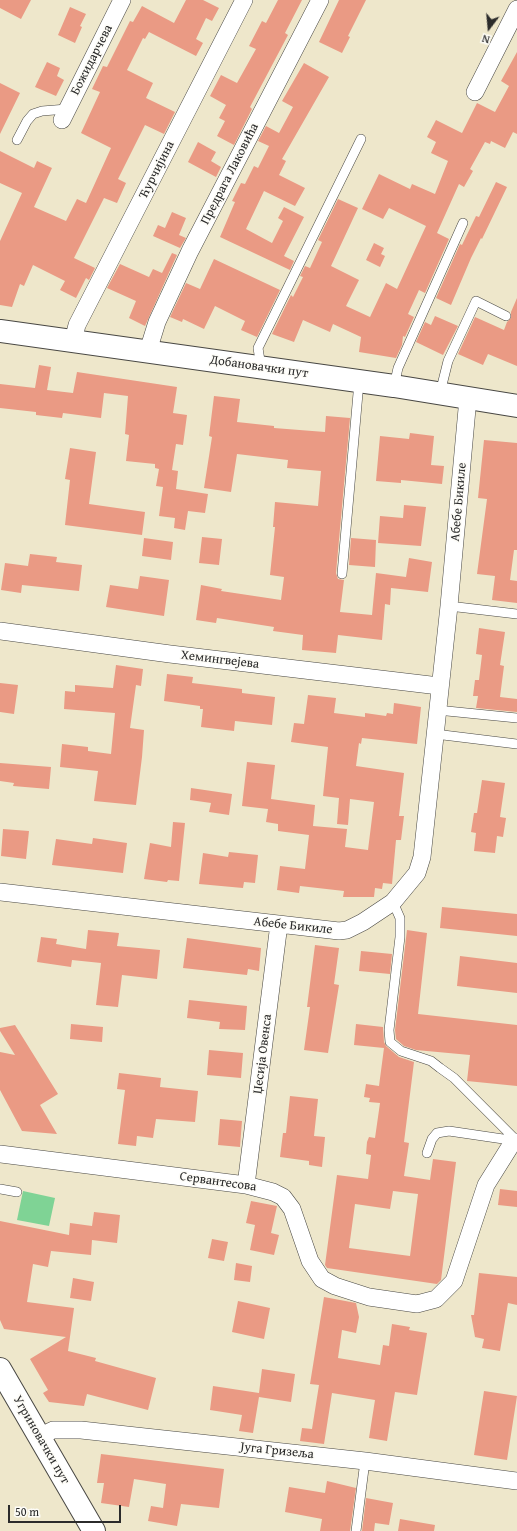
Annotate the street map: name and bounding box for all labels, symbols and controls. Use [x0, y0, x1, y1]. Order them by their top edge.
north arrow [469, 8, 509, 48]
street label: Божидарчева [68, 22, 116, 98]
text: N [480, 31, 491, 48]
street label: Предрага Лаковића [198, 121, 262, 227]
street label: Ћурчијина [136, 138, 178, 202]
street label: Добановачки пут [209, 352, 309, 382]
street label: Абебе Бикиле [448, 462, 470, 542]
street label: Хемингвејева [180, 647, 260, 673]
street label: Абебе Бикиле [253, 914, 333, 938]
street label: Џесија Овенса [250, 1013, 276, 1095]
street label: Сервантесова [179, 1169, 257, 1195]
street label: Угриновачки пут [9, 1393, 73, 1487]
street label: Југа Гризеља [239, 1439, 315, 1463]
scale bar [10, 1497, 123, 1523]
text: 50 m [15, 1503, 39, 1520]

